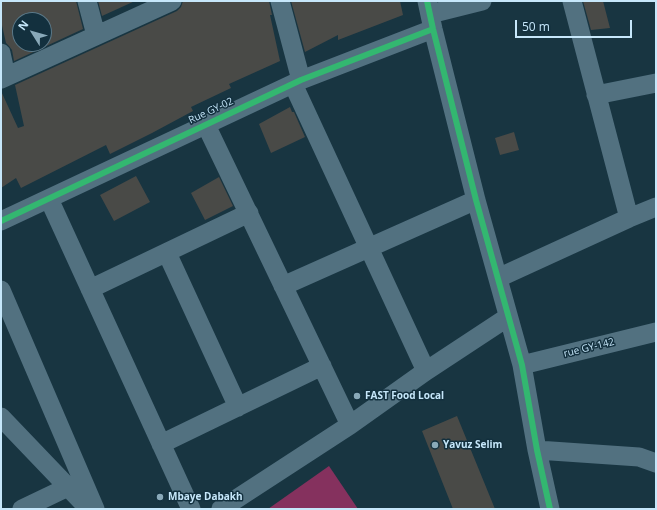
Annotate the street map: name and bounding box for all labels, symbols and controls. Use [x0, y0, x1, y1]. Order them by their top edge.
north arrow [12, 12, 52, 52]
scale bar [517, 12, 634, 38]
text: N [14, 17, 31, 33]
text: 50 m [522, 18, 550, 35]
street label: Rue GY-02 [187, 95, 235, 127]
street label: rue GY-142 [562, 336, 616, 360]
place label: FAST Food Local [365, 390, 444, 402]
marker: FAST Food Local [352, 391, 362, 401]
place label: Yavuz Selim [443, 439, 502, 451]
marker: Yavuz Selim [430, 440, 440, 450]
place label: Mbaye Dabakh [168, 491, 243, 503]
marker: Mbaye Dabakh [155, 492, 165, 502]

